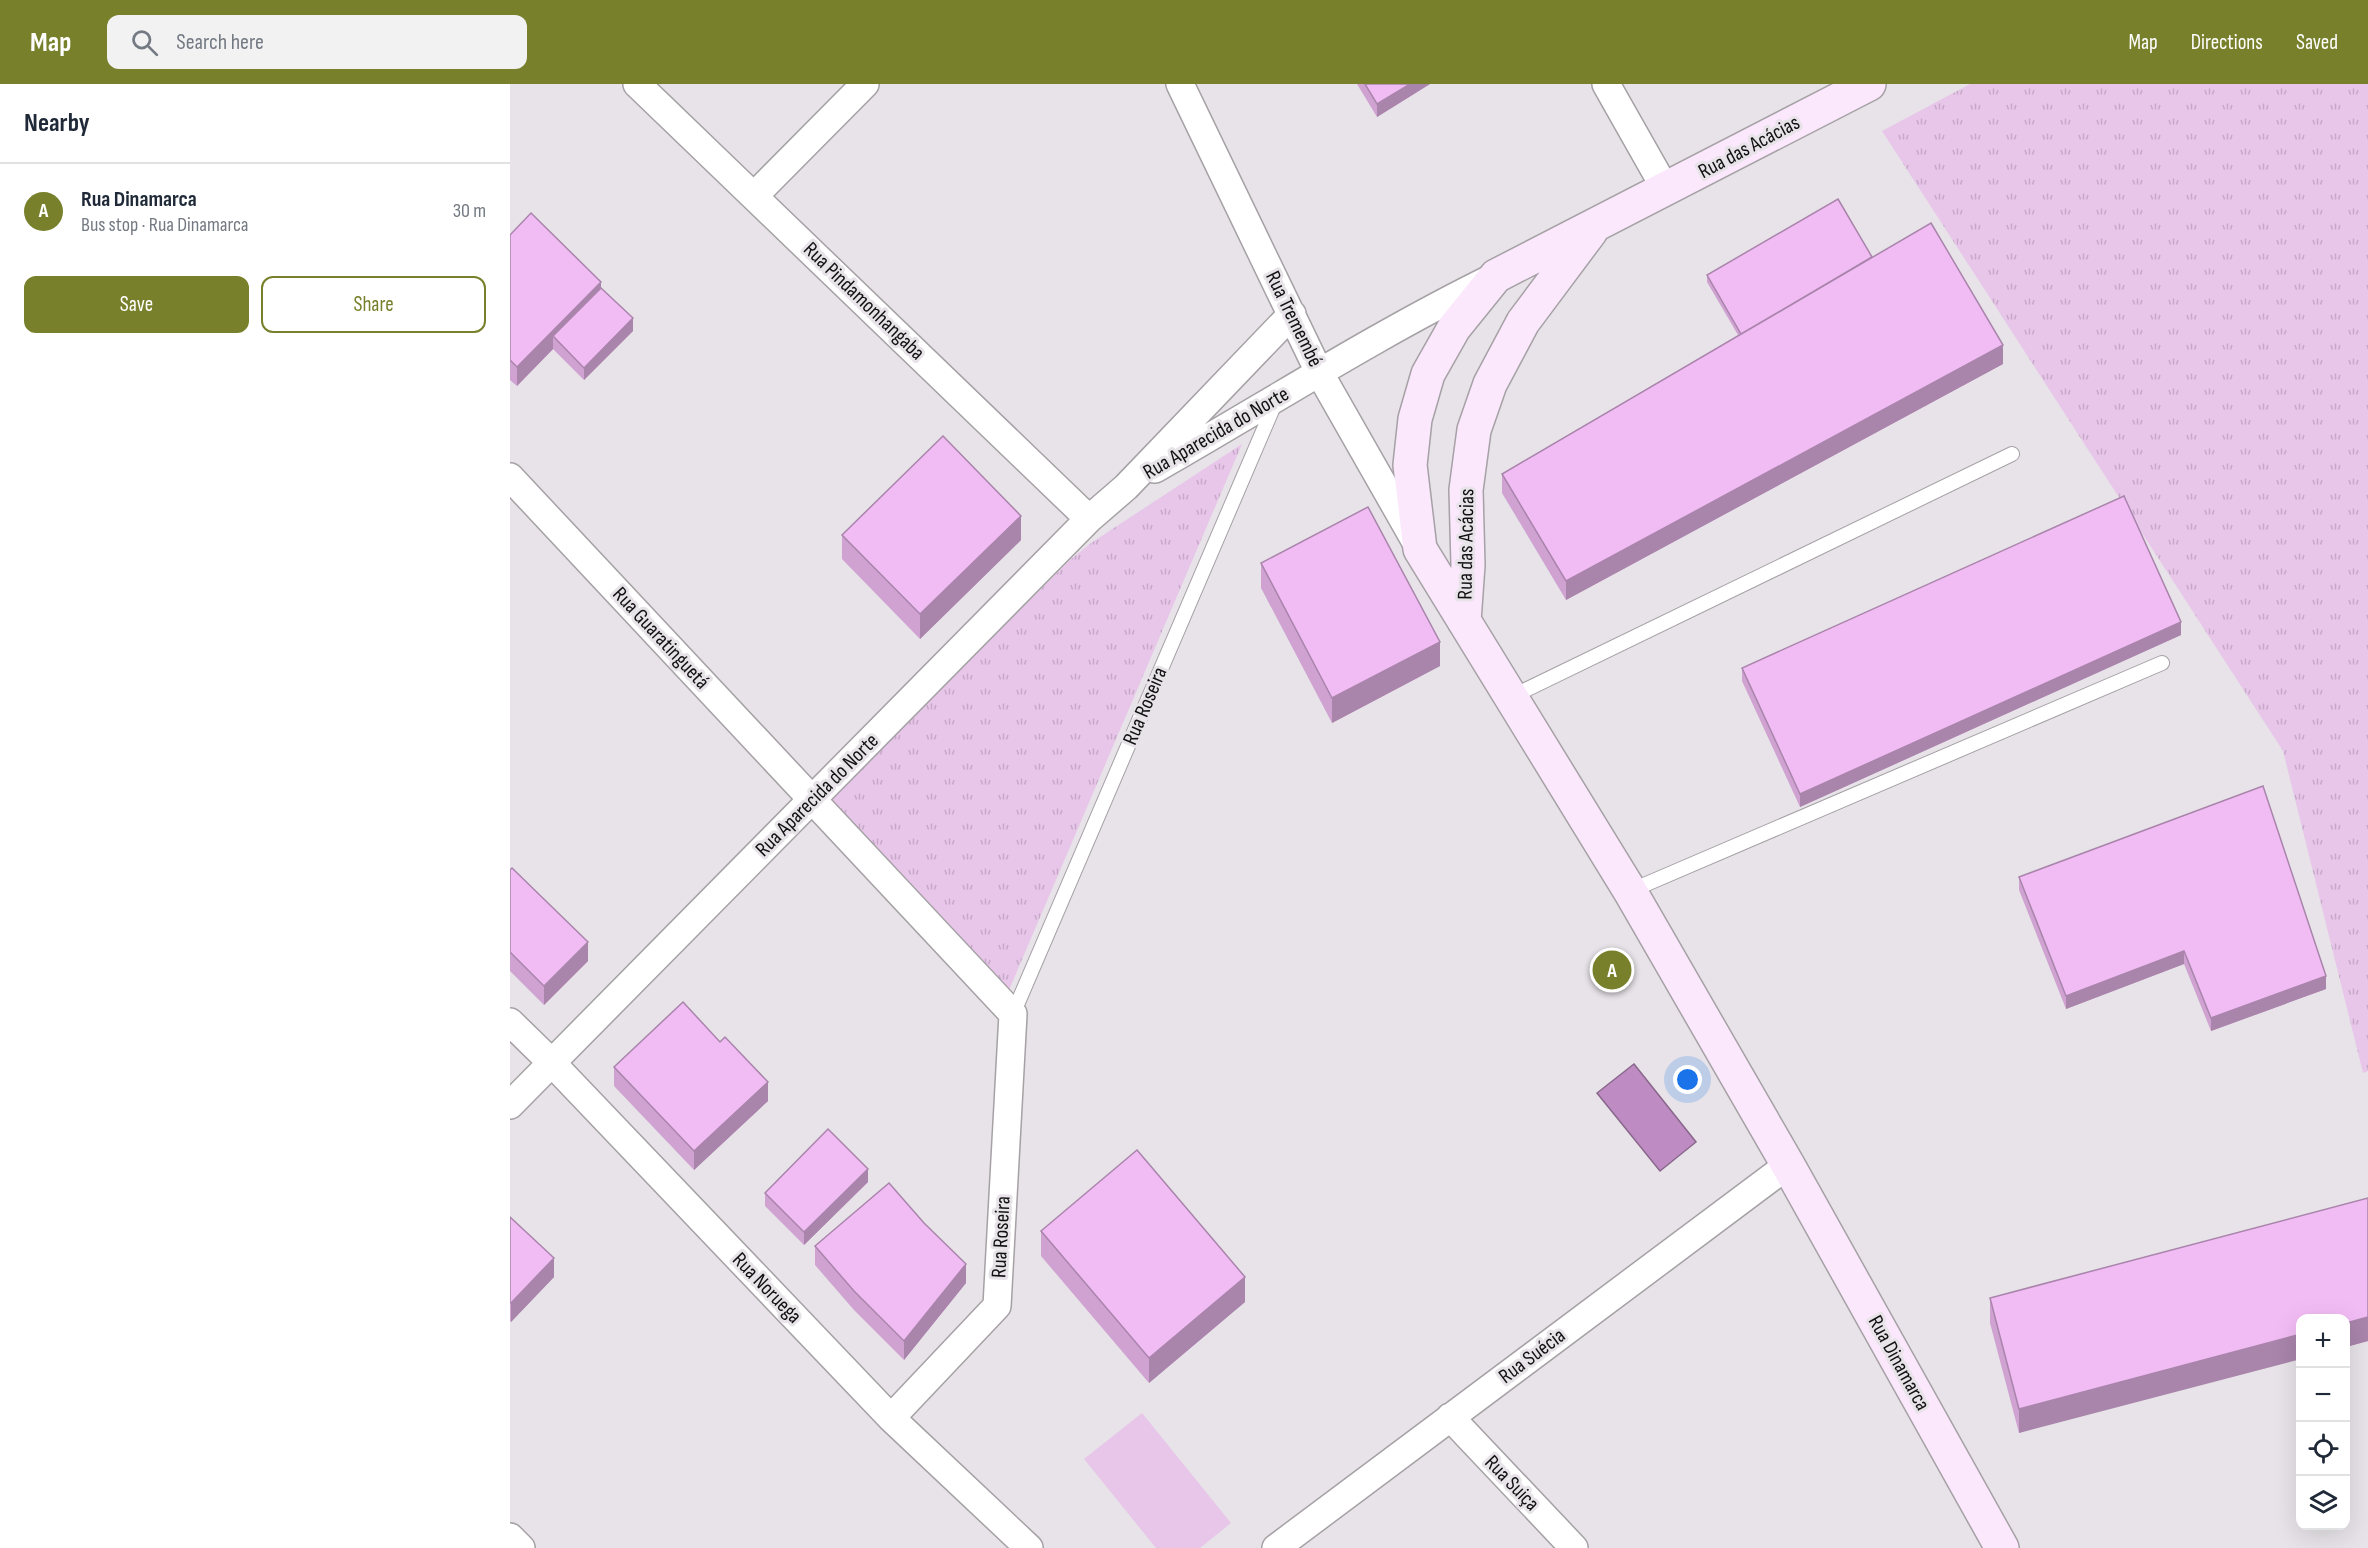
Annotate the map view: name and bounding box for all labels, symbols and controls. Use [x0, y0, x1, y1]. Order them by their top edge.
search box [107, 15, 527, 69]
text: Map [30, 26, 71, 59]
icon: search [128, 26, 161, 59]
text: Search here [176, 29, 264, 56]
text: Map [2128, 30, 2158, 55]
text: Directions [2191, 30, 2263, 55]
text: Saved [2296, 30, 2338, 55]
text: Nearby [24, 108, 90, 139]
street label: Rua das Acácias [1694, 110, 1804, 184]
text: Rua Dinamarca [81, 186, 197, 213]
text: A [39, 199, 48, 223]
text: 30 m [453, 199, 486, 223]
text: Bus stop · Rua Dinamarca [81, 213, 248, 237]
street label: Rua Pindamonhangaba [798, 237, 930, 365]
street label: Rua Tremembé [1260, 267, 1328, 371]
button: Save [24, 276, 249, 333]
button: Share [261, 276, 486, 333]
street label: Rua Aparecida do Norte [1139, 381, 1293, 485]
street label: Rua das Acácias [1453, 488, 1479, 600]
street label: Rua Guaratinguetá [607, 582, 715, 694]
street label: Rua Roseira [1118, 663, 1172, 749]
street label: Rua Aparecida do Norte [750, 728, 884, 862]
pin: A [1592, 948, 1632, 992]
your location [1673, 1065, 1702, 1094]
street label: Rua Roseira [986, 1196, 1016, 1278]
street label: Rua Noruega [727, 1247, 807, 1329]
street label: Rua Dinamarca [1863, 1311, 1935, 1415]
map controls [2296, 1314, 2350, 1530]
button: + [2296, 1314, 2350, 1368]
street label: Rua Suécia [1494, 1323, 1570, 1389]
button: − [2296, 1368, 2350, 1422]
button: locate [2296, 1422, 2350, 1476]
street label: Rua Suiça [1479, 1450, 1545, 1516]
button: layers [2296, 1476, 2350, 1530]

